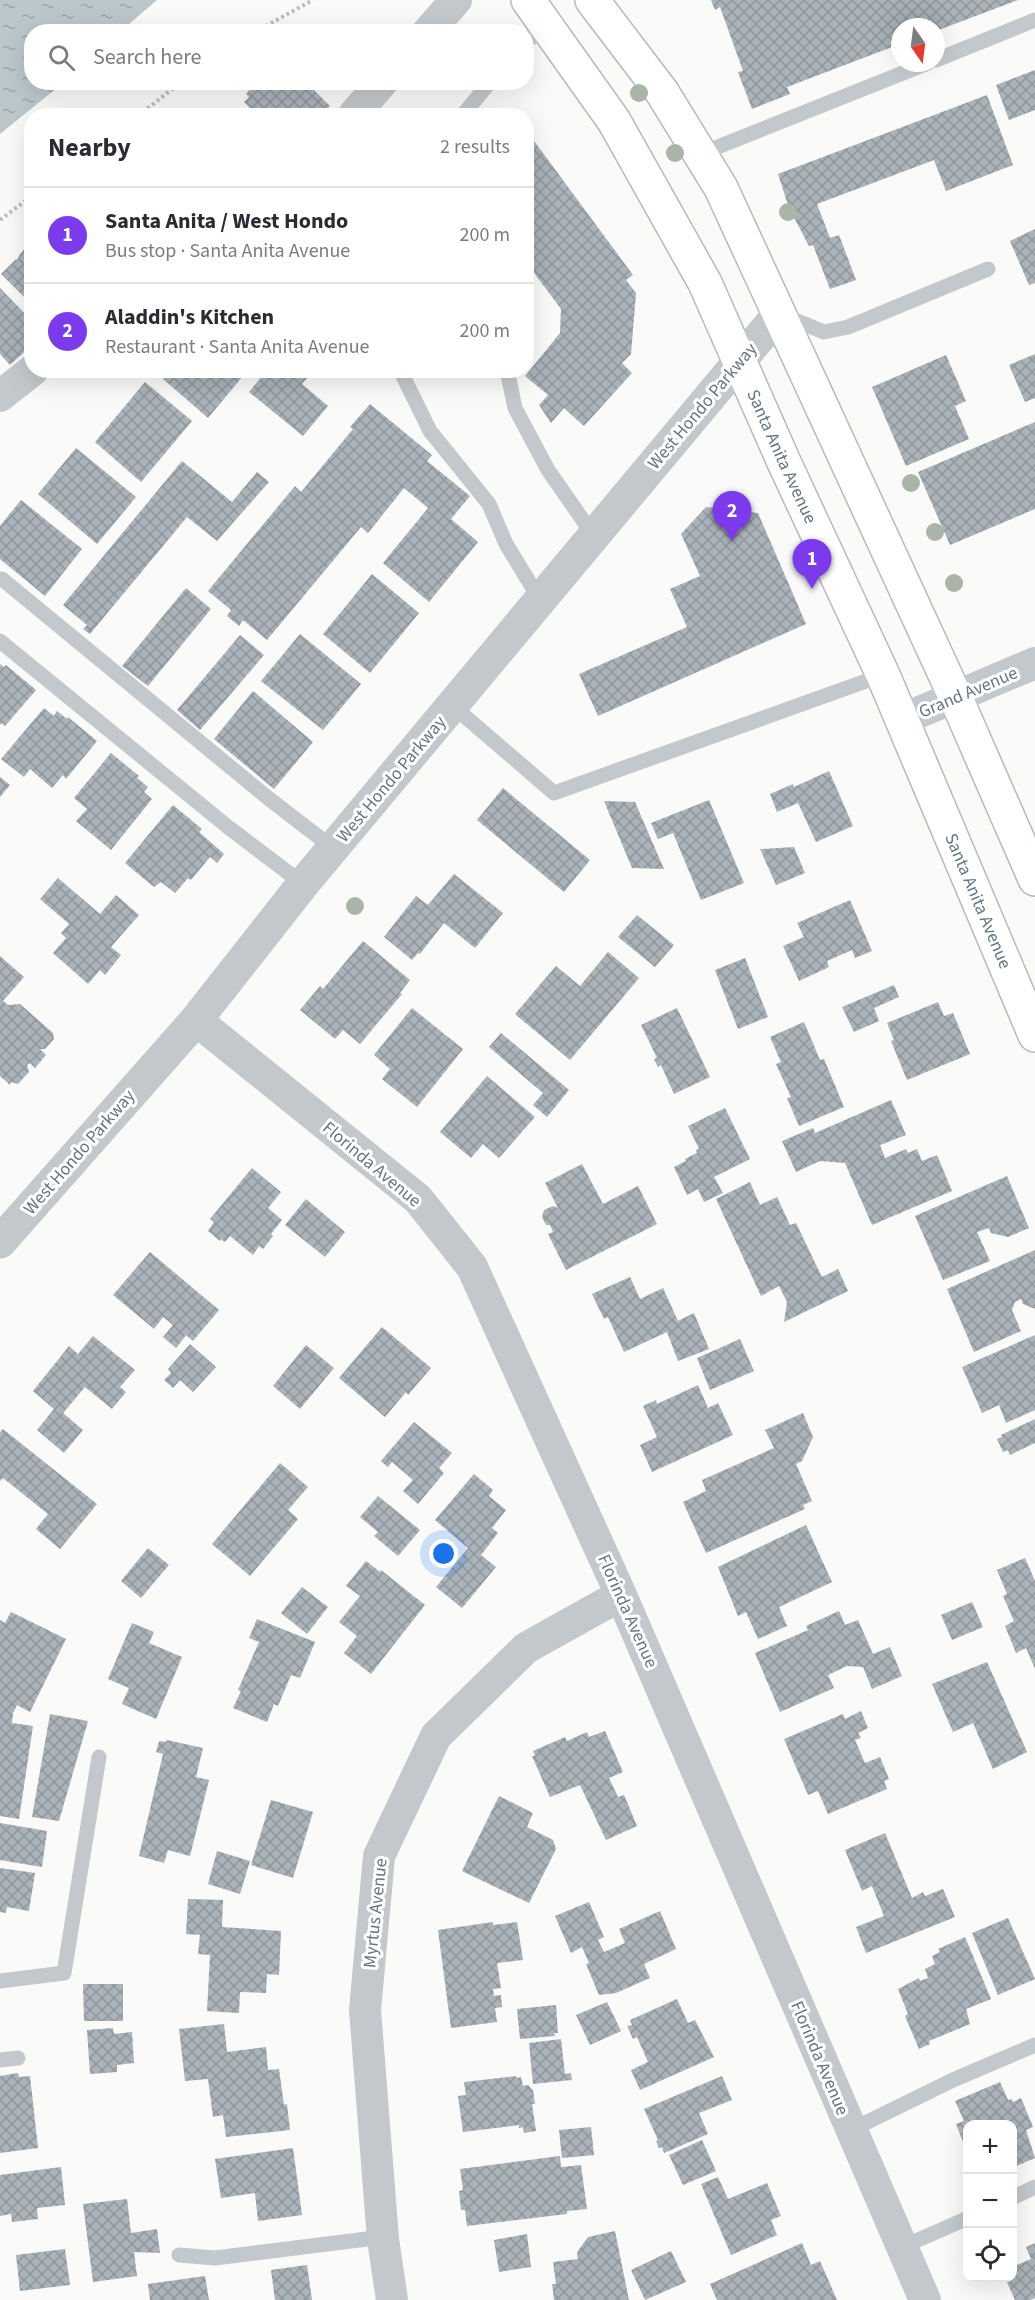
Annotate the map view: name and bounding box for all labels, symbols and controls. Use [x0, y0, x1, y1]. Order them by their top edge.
north arrow [891, 18, 945, 72]
search box [24, 24, 534, 90]
icon: search [45, 41, 78, 74]
text: Search here [93, 41, 201, 73]
text: Nearby [48, 129, 131, 166]
text: 2 results [440, 133, 510, 161]
text: Santa Anita / West Hondo [105, 205, 348, 237]
text: 1 [62, 221, 73, 249]
text: 200 m [460, 221, 510, 249]
text: Bus stop · Santa Anita Avenue [105, 237, 350, 265]
text: Aladdin's Kitchen [105, 301, 274, 333]
text: 2 [62, 317, 73, 345]
text: 200 m [460, 317, 510, 345]
text: Restaurant · Santa Anita Avenue [105, 333, 370, 361]
street label: West Hondo Parkway [642, 337, 763, 475]
street label: Santa Anita Avenue [740, 385, 823, 528]
pin: 2 [712, 492, 752, 541]
pin: 1 [792, 540, 832, 589]
street label: Grand Avenue [915, 660, 1021, 724]
street label: West Hondo Parkway [331, 710, 452, 848]
street label: Santa Anita Avenue [938, 829, 1018, 973]
street label: West Hondo Parkway [18, 1084, 141, 1220]
street label: Florinda Avenue [317, 1116, 426, 1213]
your location [429, 1539, 458, 1568]
street label: Florinda Avenue [591, 1550, 664, 1672]
street label: Myrtus Avenue [357, 1857, 394, 1969]
street label: Florinda Avenue [784, 1997, 855, 2119]
map controls [963, 2120, 1017, 2282]
button: + [963, 2120, 1017, 2174]
button: − [963, 2174, 1017, 2228]
button: locate [963, 2228, 1017, 2282]

